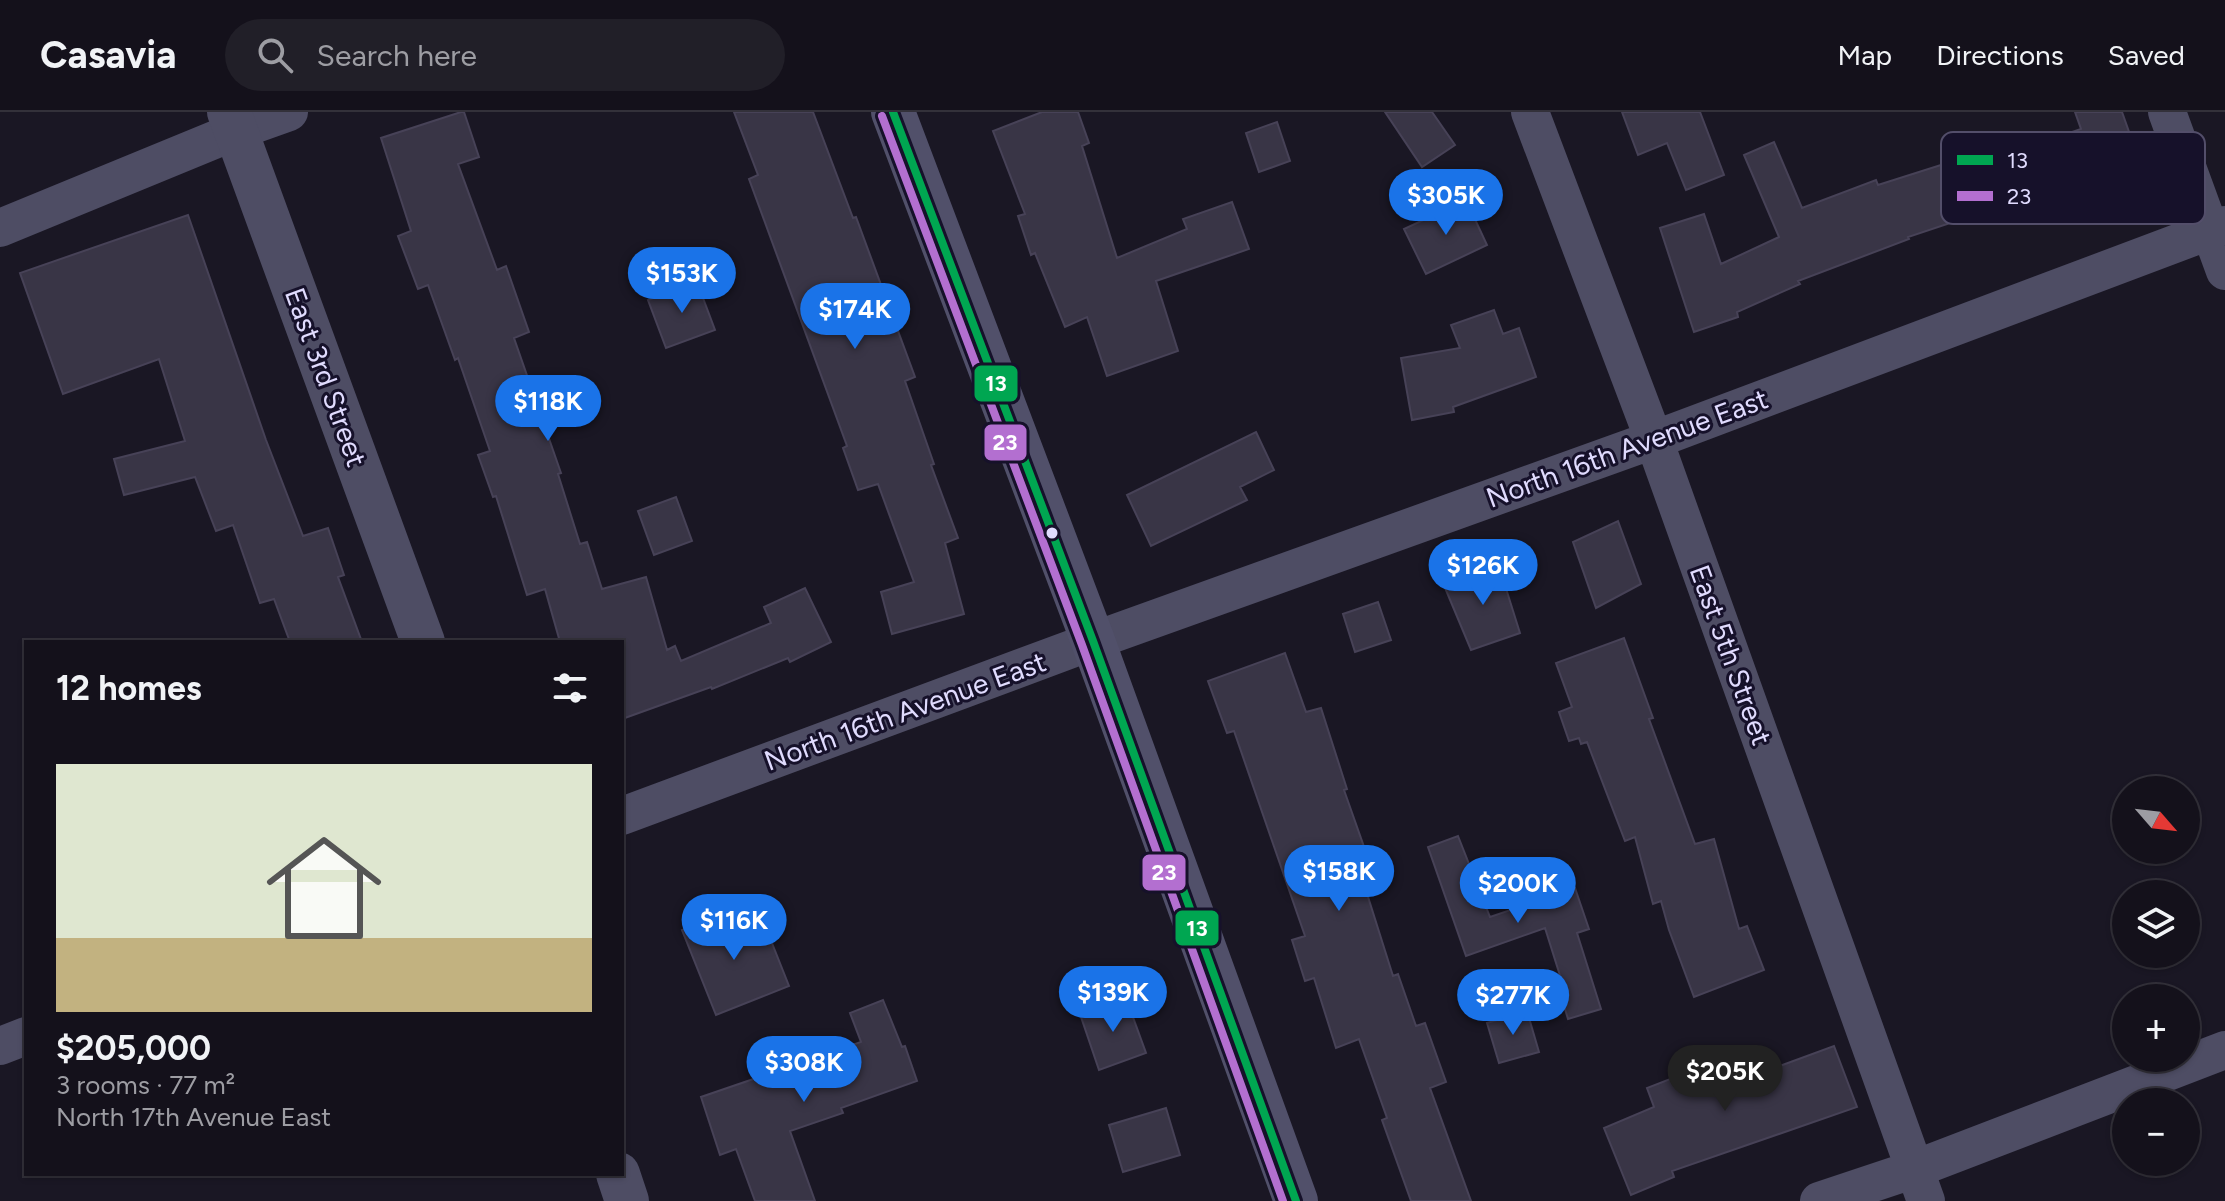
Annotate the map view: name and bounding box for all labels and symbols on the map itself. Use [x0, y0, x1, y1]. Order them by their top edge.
legend [1941, 132, 2205, 224]
text: 13 [2007, 147, 2028, 174]
pin: $305K [1390, 169, 1502, 237]
text: 23 [2007, 183, 2031, 210]
pin: $153K [626, 247, 738, 315]
street label: East 3rd Street [278, 283, 374, 471]
pin: $174K [799, 283, 911, 351]
line badge: 13 [973, 364, 1019, 403]
text: 13 [985, 370, 1007, 397]
pin: $118K [492, 375, 604, 443]
street label: North 16th Avenue East [1482, 381, 1772, 515]
line badge: 23 [983, 423, 1028, 462]
text: 23 [993, 429, 1017, 456]
unlabelled marker [1044, 525, 1060, 541]
pin: $126K [1427, 539, 1539, 607]
street label: East 5th Street [1683, 560, 1779, 750]
street label: North 16th Avenue East [760, 644, 1050, 778]
north arrow [2112, 776, 2200, 864]
pin: $158K [1283, 845, 1395, 913]
line badge: 23 [1141, 853, 1187, 892]
pin: $200K [1462, 857, 1574, 925]
text: 23 [1152, 859, 1176, 886]
pin: $116K [678, 894, 790, 962]
line badge: 13 [1174, 909, 1220, 947]
text: 13 [1186, 915, 1208, 942]
pin: $139K [1057, 966, 1169, 1034]
pin: $277K [1457, 969, 1569, 1037]
pin: $308K [748, 1036, 860, 1104]
pin: $205K [1669, 1045, 1781, 1113]

